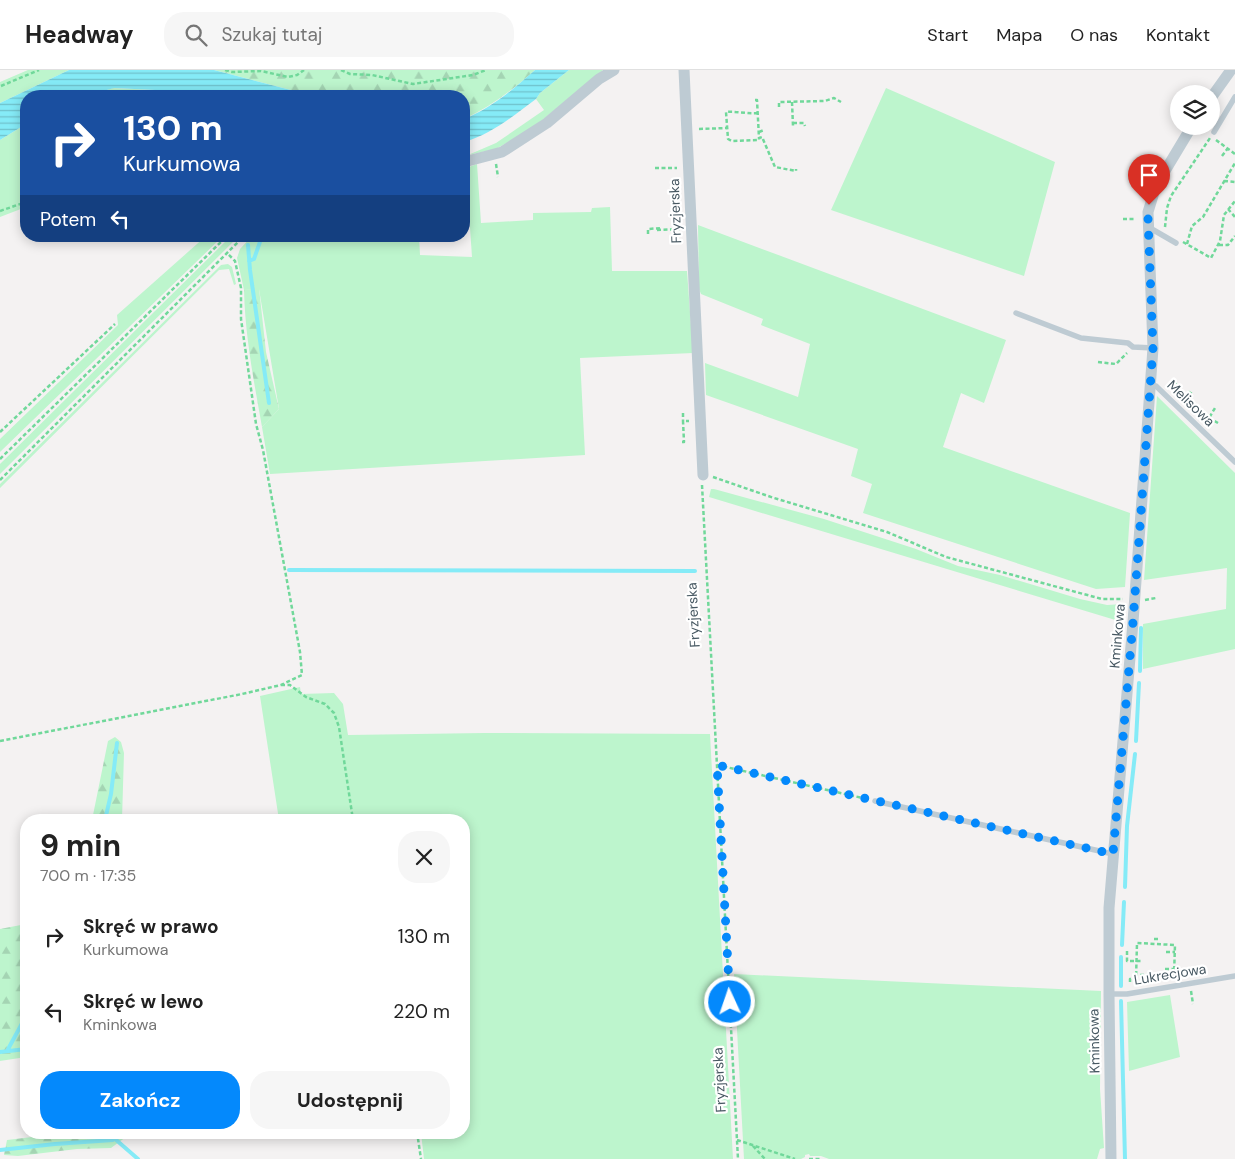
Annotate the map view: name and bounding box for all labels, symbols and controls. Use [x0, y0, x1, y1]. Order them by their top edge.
search box [164, 12, 514, 57]
text: Headway [25, 19, 134, 50]
icon: search [182, 21, 210, 49]
text: Szukaj tutaj [222, 22, 322, 47]
text: Start [927, 23, 968, 47]
text: Mapa [996, 23, 1042, 47]
text: O nas [1070, 23, 1118, 47]
text: Kontakt [1146, 23, 1210, 47]
map controls [1170, 85, 1220, 135]
button: layers [1170, 85, 1220, 135]
text: 130 m [123, 105, 223, 151]
icon: right [40, 110, 105, 175]
text: Kurkumowa [123, 149, 241, 178]
pin [1128, 154, 1170, 205]
icon: arrive [1135, 161, 1163, 189]
street label: Fryzjerska [665, 178, 685, 244]
icon: left [106, 205, 134, 233]
text: Potem [40, 207, 96, 232]
street label: Melisowa [1163, 376, 1219, 430]
street label: Fryzjerska [682, 582, 704, 648]
street label: Kminkowa [1105, 603, 1129, 669]
text: 9 min [40, 826, 121, 865]
button: close [398, 831, 450, 883]
text: 700 m · 17:35 [40, 865, 136, 886]
text: Skręć w prawo [83, 914, 219, 939]
icon: right [40, 923, 68, 951]
text: 130 m [398, 924, 450, 949]
text: Kurkumowa [83, 939, 168, 960]
street label: Lukrecjowa [1133, 959, 1207, 989]
position arrow [703, 975, 755, 1027]
text: Skręć w lewo [83, 989, 204, 1014]
icon: left [40, 998, 68, 1026]
text: 220 m [393, 999, 450, 1024]
street label: Kminkowa [1084, 1009, 1104, 1073]
text: Kminkowa [83, 1014, 157, 1035]
street label: Fryzjerska [708, 1047, 730, 1113]
button: Zakończ [40, 1071, 240, 1129]
button: Udostępnij [250, 1071, 450, 1129]

